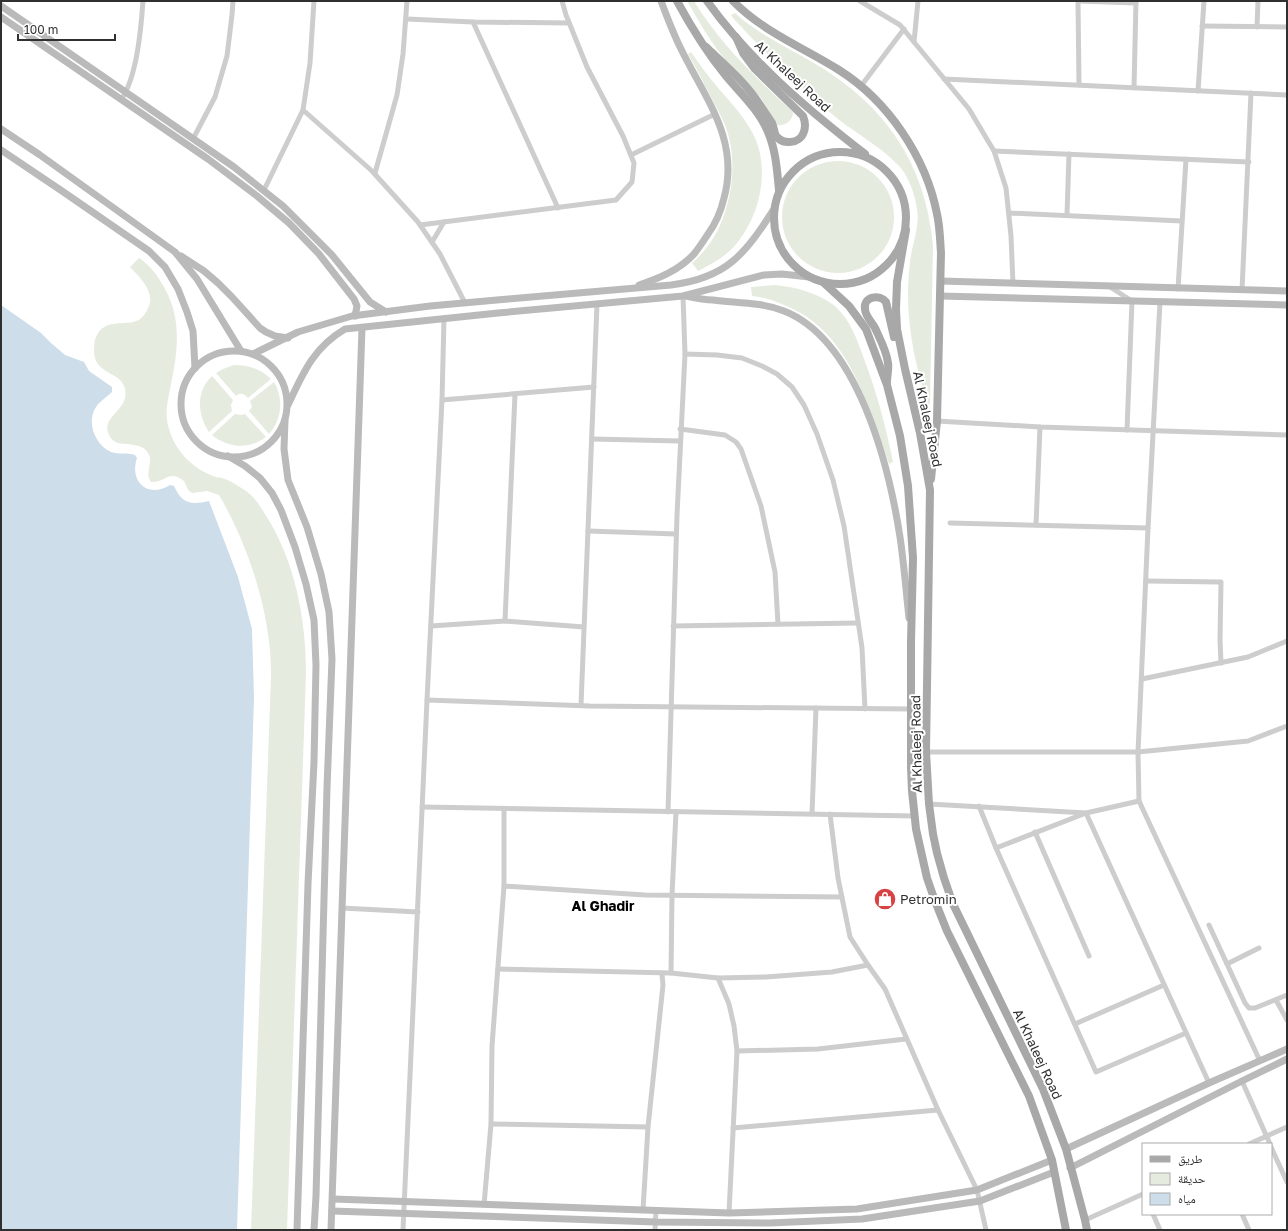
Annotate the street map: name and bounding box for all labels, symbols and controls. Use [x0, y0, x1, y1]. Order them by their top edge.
scale bar [18, 16, 115, 42]
text: 100 m [24, 22, 58, 37]
street label: Al Khaleej Road [752, 37, 834, 115]
street label: Al Khaleej Road [910, 369, 946, 469]
street label: Al Khaleej Road [907, 695, 925, 793]
shop icon: Petromin [872, 886, 898, 912]
place label: Petromin [900, 891, 957, 907]
district label: Al Ghadir [572, 897, 635, 914]
street label: Al Khaleej Road [1010, 1006, 1066, 1102]
legend [1142, 1143, 1272, 1215]
text: طريق [1178, 1151, 1203, 1166]
text: حديقة [1178, 1171, 1206, 1186]
text: مياه [1178, 1191, 1196, 1206]

